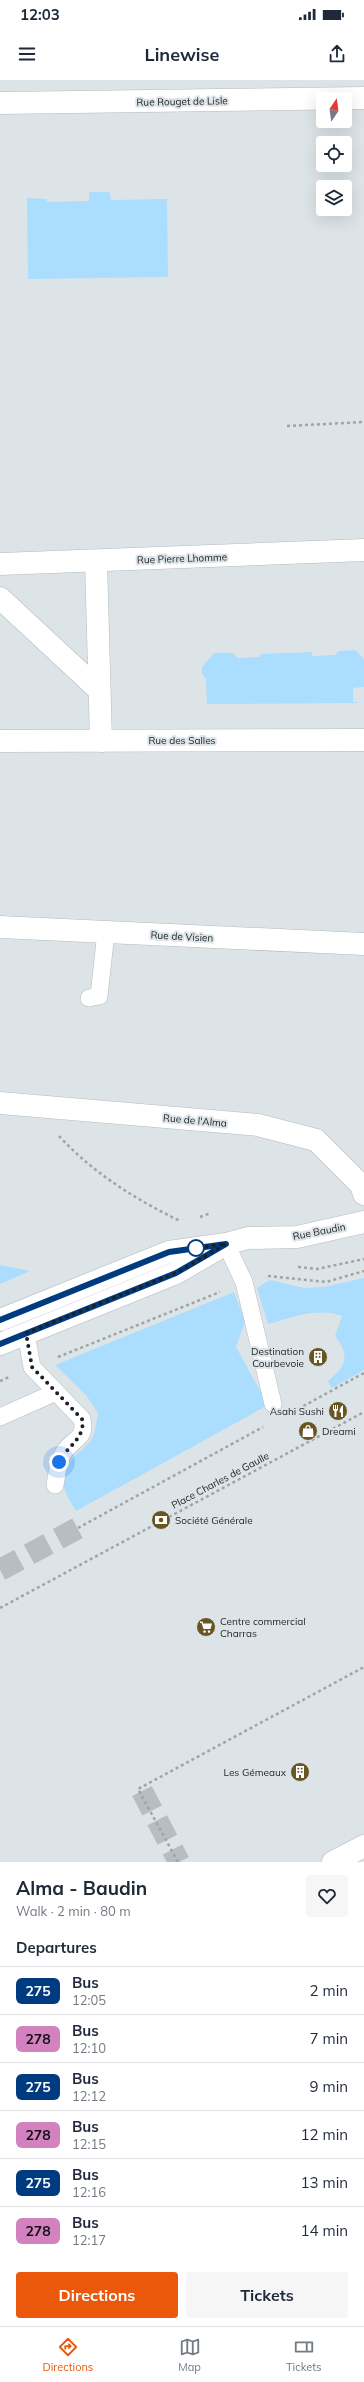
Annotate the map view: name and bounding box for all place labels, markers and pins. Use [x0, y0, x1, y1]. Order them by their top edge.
unlabelled marker [187, 1239, 205, 1257]
place label: Destination Courbevoie [251, 1345, 304, 1370]
building icon: Destination Courbevoie [307, 1346, 329, 1368]
restaurant icon: Asahi Sushi [327, 1400, 349, 1422]
place label: Asahi Sushi [270, 1405, 324, 1418]
shop icon: Dreami [297, 1420, 319, 1442]
place label: Dreami [322, 1425, 356, 1438]
bank icon: Société Générale [150, 1509, 172, 1531]
place label: Société Générale [175, 1514, 253, 1527]
place label: Centre commercial Charras [220, 1615, 306, 1640]
supermarket icon: Centre commercial Charras [195, 1616, 217, 1638]
building icon: Les Gémeaux [289, 1761, 311, 1783]
place label: Les Gémeaux [224, 1766, 287, 1779]

